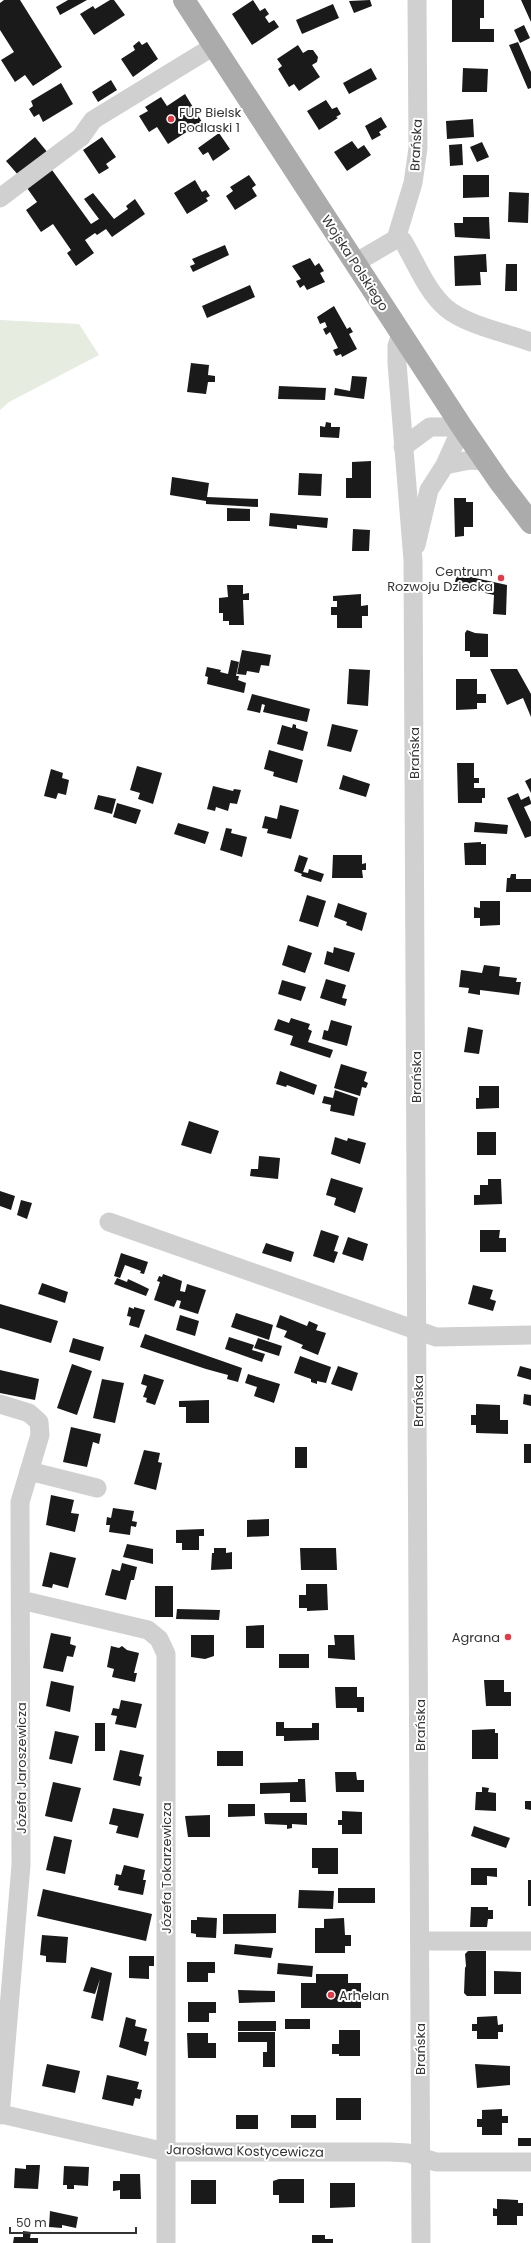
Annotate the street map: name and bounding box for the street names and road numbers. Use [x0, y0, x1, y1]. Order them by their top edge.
street label: Brańska [405, 118, 427, 172]
street label: Wojska Polskiego [317, 211, 393, 315]
street label: Brańska [405, 727, 424, 779]
street label: Brańska [407, 1051, 426, 1103]
street label: Brańska [409, 1375, 428, 1427]
street label: Brańska [411, 1699, 430, 1751]
street label: Józefa Jaroszewicza [12, 1702, 31, 1834]
street label: Józefa Tokarzewicza [157, 1802, 176, 1934]
street label: Brańska [411, 2023, 430, 2075]
street label: Jarosława Kostycewicza [166, 2140, 324, 2162]

